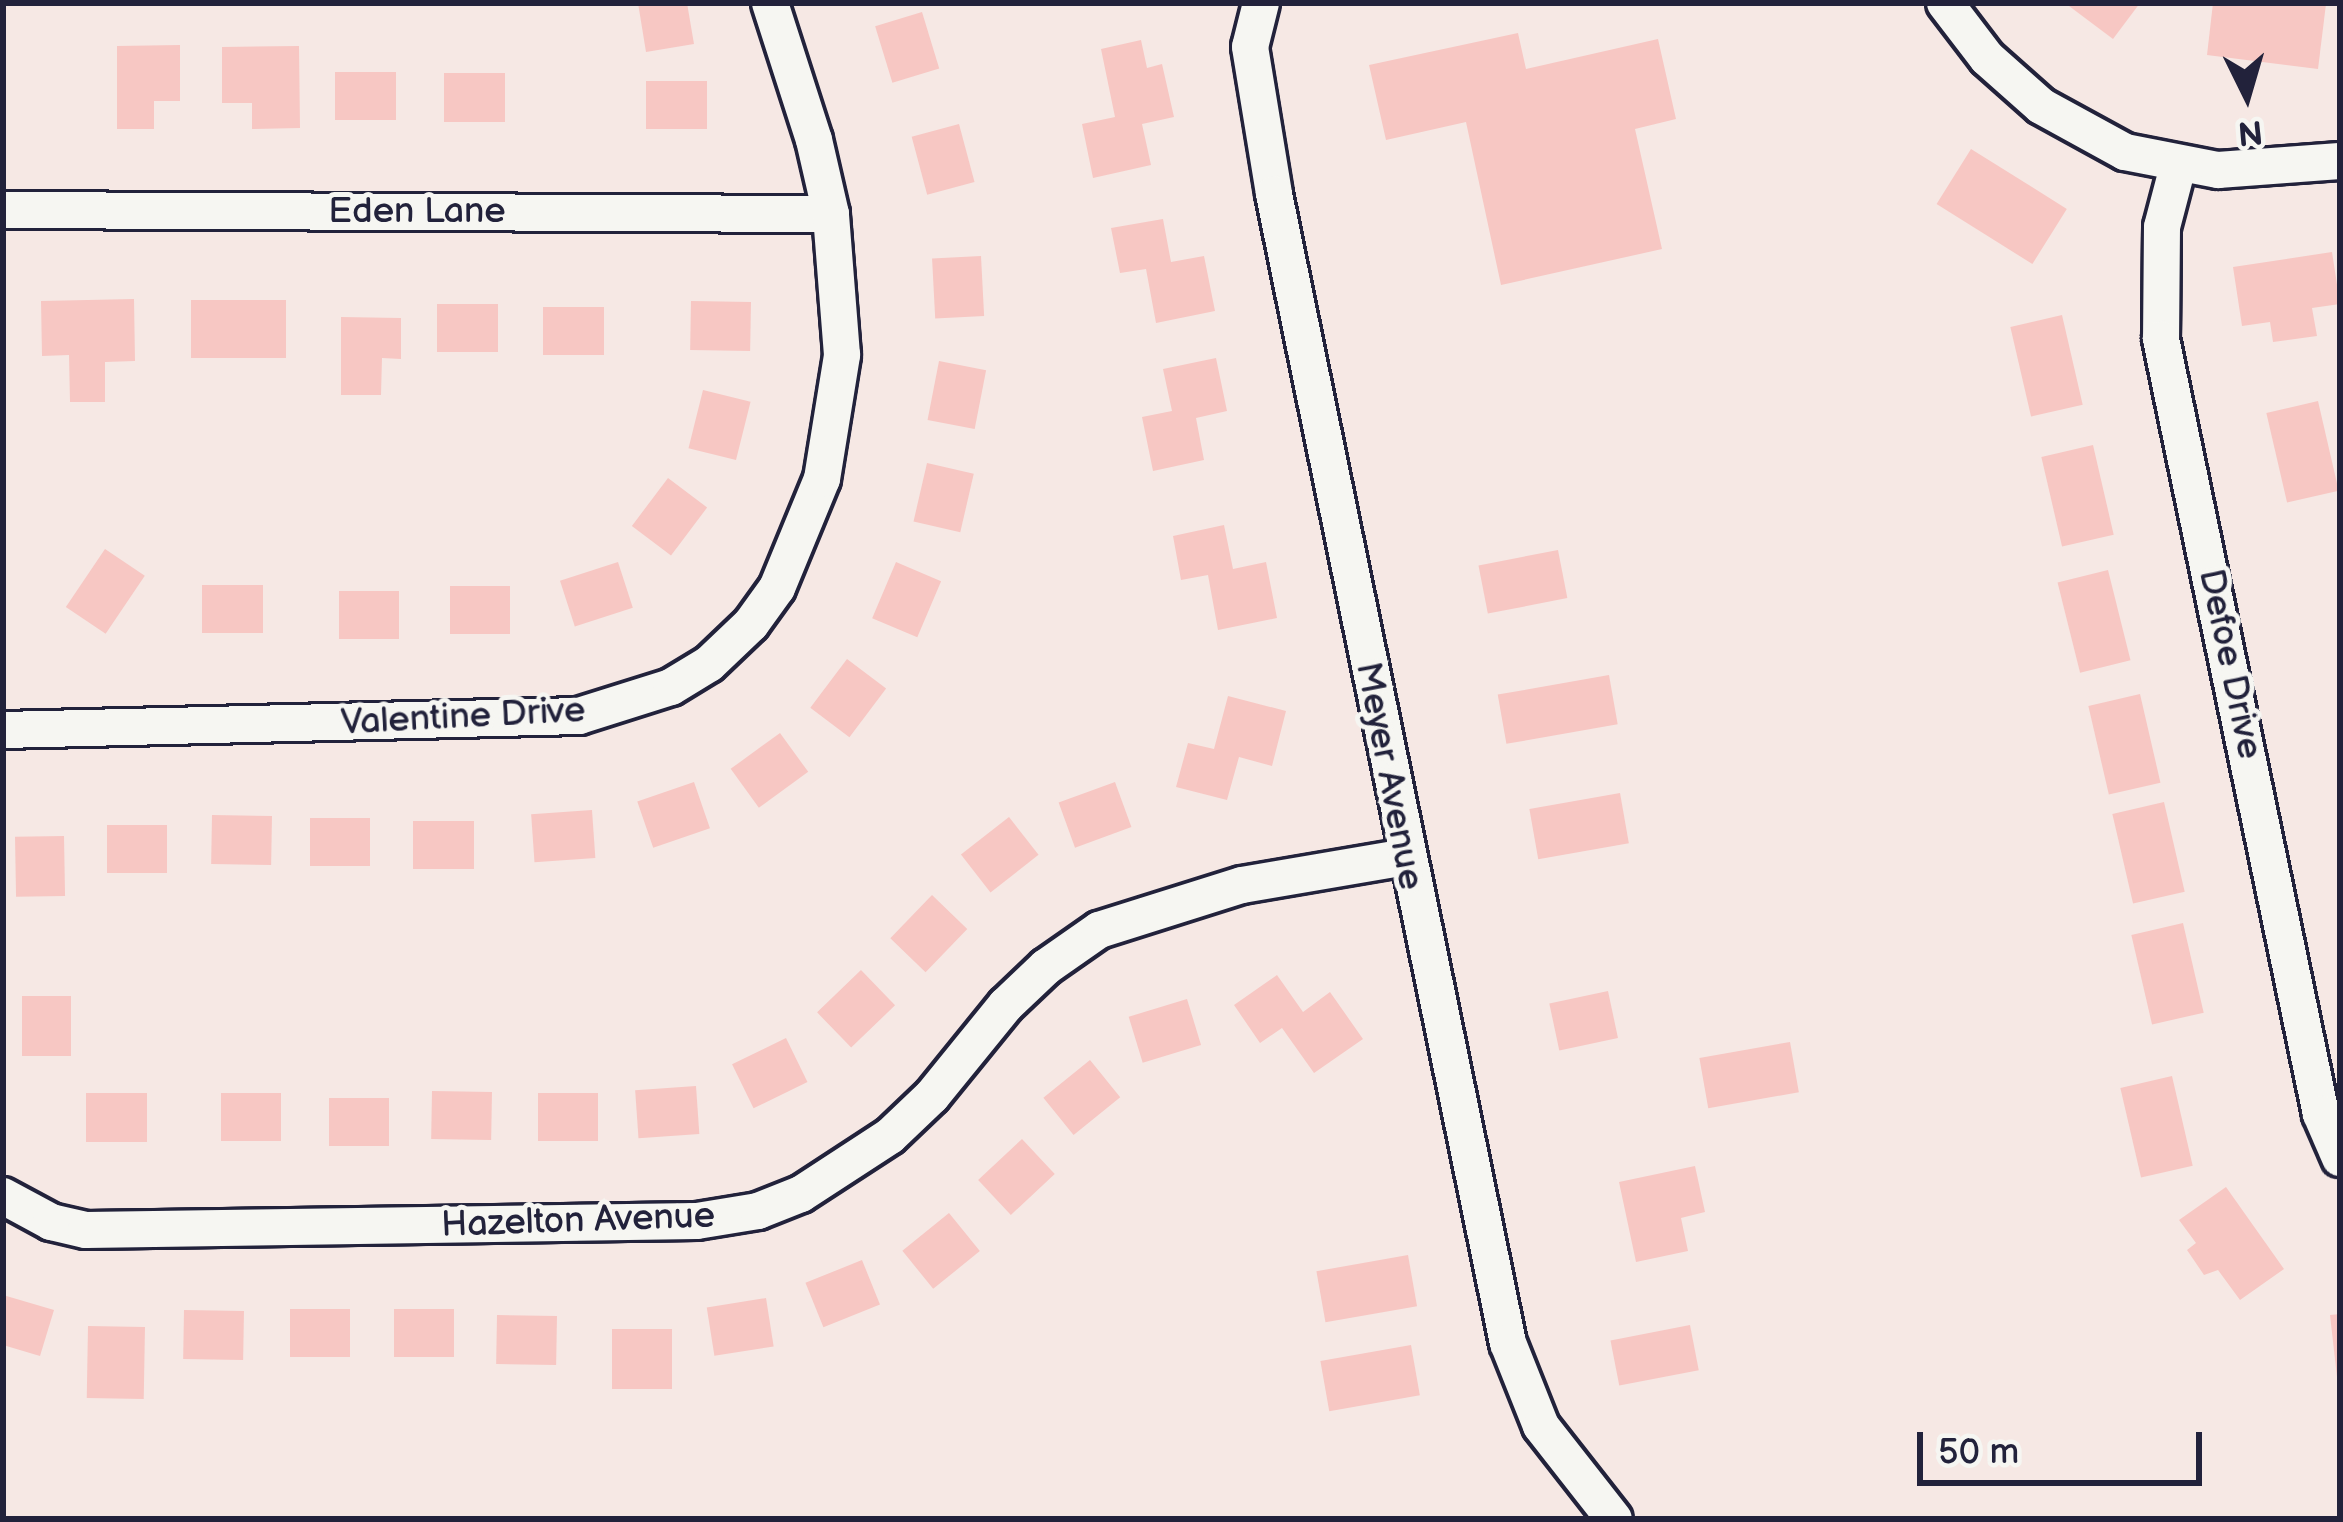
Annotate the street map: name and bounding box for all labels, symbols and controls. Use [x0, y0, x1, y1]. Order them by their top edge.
north arrow [2187, 36, 2307, 156]
text: N [2236, 111, 2264, 153]
street label: Eden Lane [328, 190, 506, 234]
street label: Defoe Drive [2189, 565, 2271, 763]
street label: Meyer Avenue [1346, 658, 1432, 894]
street label: Valentine Drive [340, 689, 586, 745]
street label: Hazelton Avenue [440, 1195, 716, 1247]
scale bar [1923, 1408, 2208, 1482]
text: 50 m [1938, 1431, 2019, 1474]

